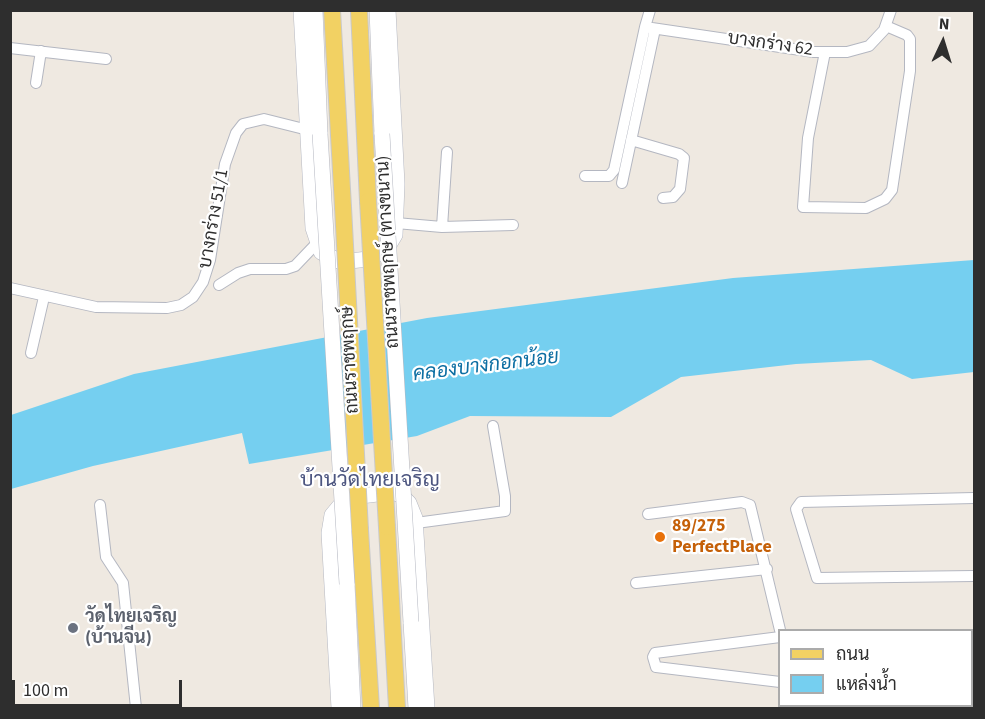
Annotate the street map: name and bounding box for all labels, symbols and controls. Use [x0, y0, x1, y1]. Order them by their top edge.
north arrow [913, 12, 973, 72]
text: N [938, 13, 950, 35]
street label: บางกร่าง 62 [726, 28, 814, 62]
street label: ถนนราชพฤกษ์ (ทางขนาน) [373, 155, 405, 349]
street label: บางกร่าง 51/1 [196, 167, 234, 271]
street label: ถนนราชพฤกษ์ [337, 306, 365, 414]
water label: คลองบางกอกน้อย [412, 346, 560, 388]
district label: บ้านวัดไทยเจริญ [300, 468, 440, 494]
place label: 89/275 PerfectPlace [672, 516, 772, 558]
marker: 89/275 PerfectPlace [653, 530, 667, 544]
place label: วัดไทยเจริญ (บ้านจีน) [85, 607, 177, 650]
marker: วัดไทยเจริญ (บ้านจีน) [66, 621, 80, 635]
legend [778, 629, 973, 707]
text: ถนน [836, 642, 869, 667]
scale bar [15, 668, 184, 706]
text: แหล่งน้ำ [836, 672, 897, 697]
text: 100 m [23, 678, 68, 703]

